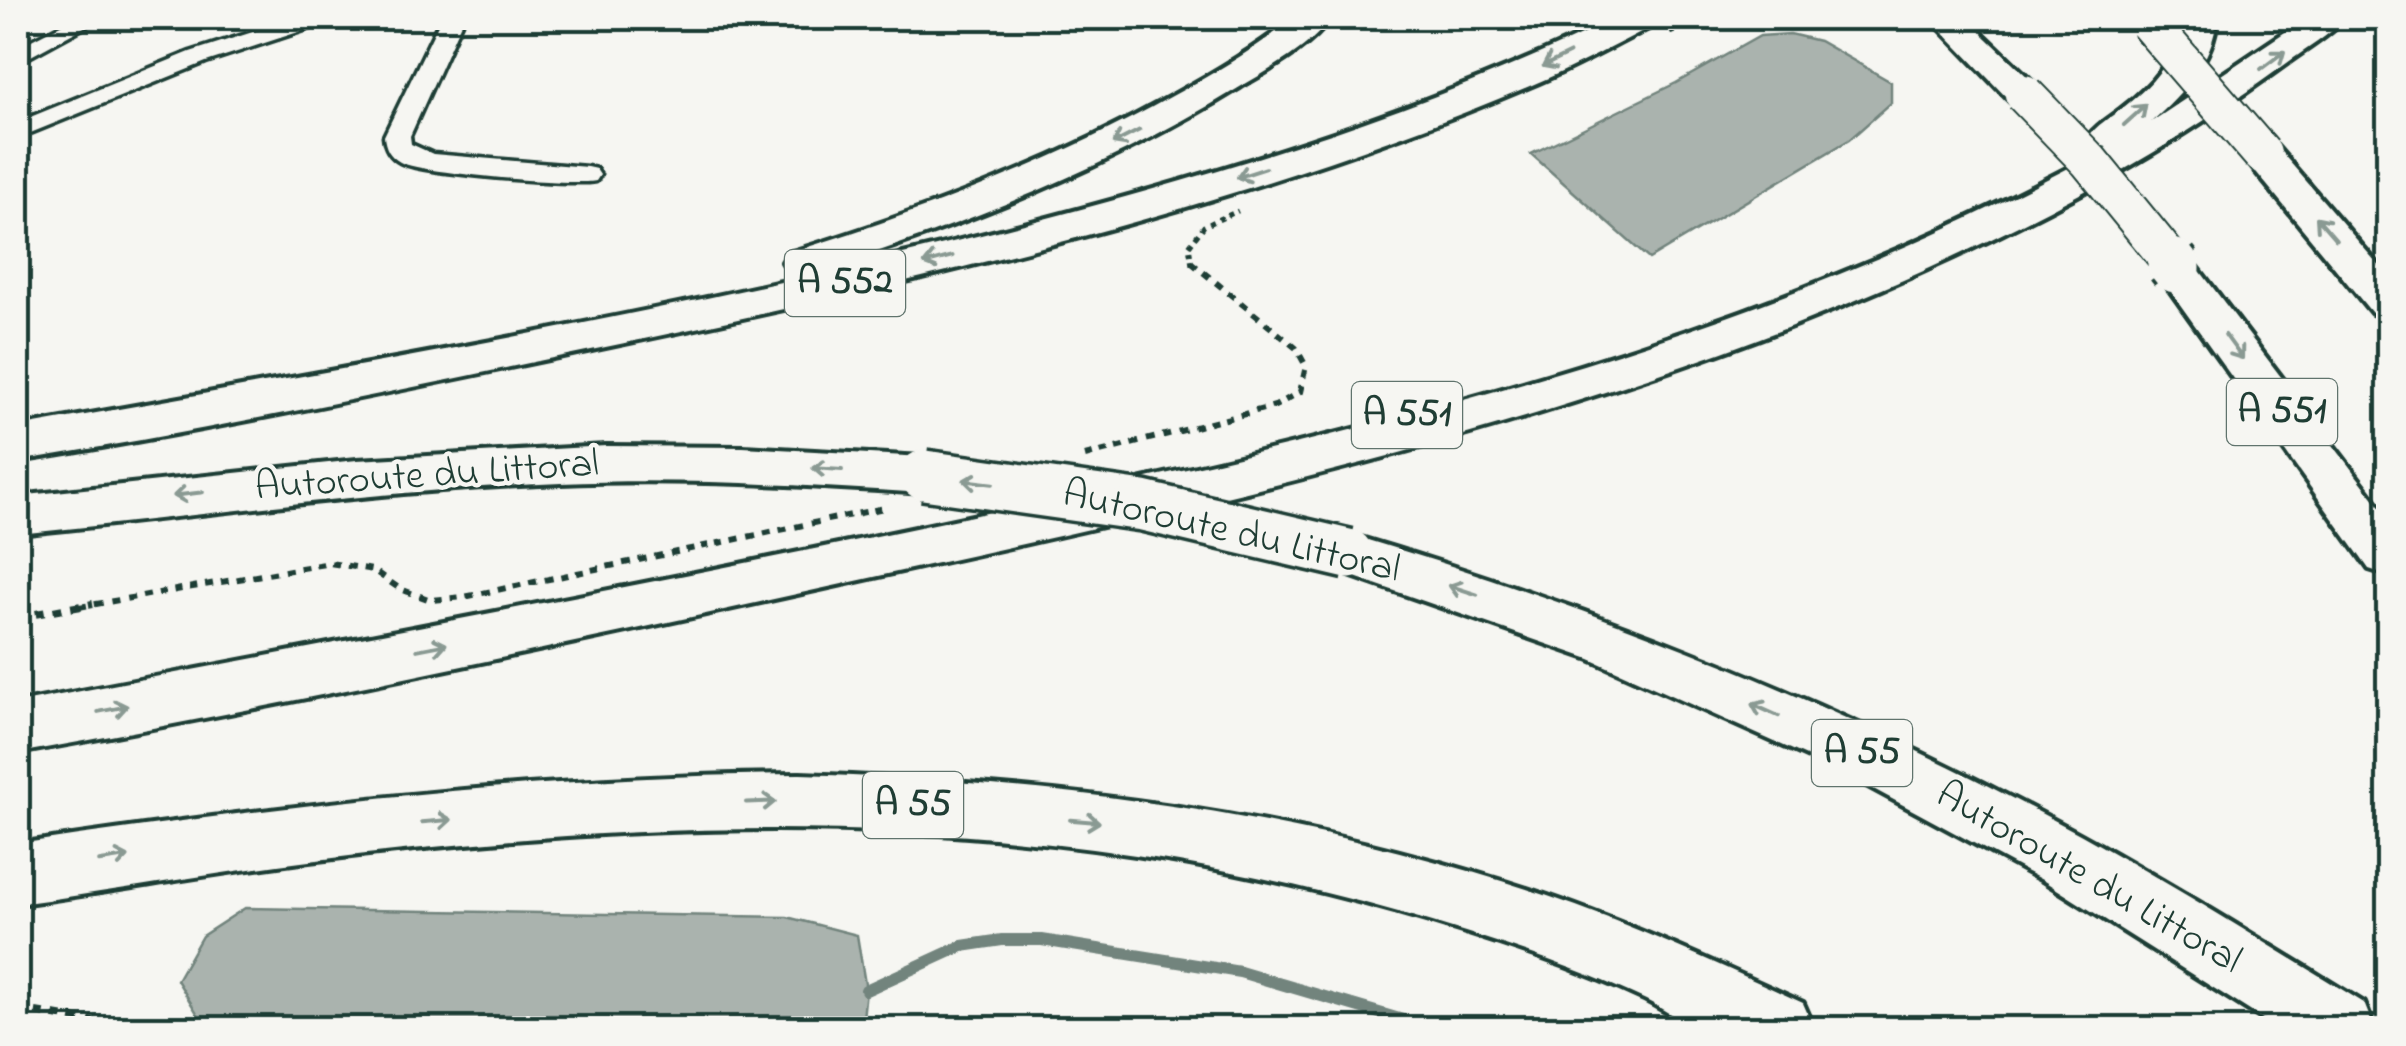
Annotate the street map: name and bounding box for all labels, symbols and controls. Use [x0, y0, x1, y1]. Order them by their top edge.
one-way arrow [2259, 50, 2286, 71]
one-way arrow [1541, 51, 1571, 70]
one-way arrow [2122, 103, 2147, 126]
one-way arrow [1111, 128, 1141, 147]
one-way arrow [1236, 165, 1267, 183]
one-way arrow [2315, 216, 2337, 242]
road number: A 552 [785, 250, 905, 316]
one-way arrow [923, 251, 954, 270]
one-way arrow [2224, 333, 2245, 360]
road number: A 551 [2227, 379, 2337, 445]
road number: A 551 [1352, 382, 1462, 448]
street label: Autoroute du Littoral [253, 436, 601, 518]
one-way arrow [812, 459, 844, 478]
street label: Autoroute du Littoral [1056, 465, 1406, 601]
one-way arrow [963, 472, 995, 491]
one-way arrow [173, 485, 205, 503]
one-way arrow [1447, 579, 1479, 597]
one-way arrow [415, 636, 447, 655]
one-way arrow [96, 699, 128, 718]
one-way arrow [1751, 699, 1781, 718]
road number: A 55 [1812, 720, 1912, 786]
street label: Autoroute du Littoral [1924, 767, 2252, 991]
road number: A 55 [863, 772, 963, 838]
one-way arrow [744, 793, 776, 812]
one-way arrow [420, 811, 452, 830]
one-way arrow [1068, 812, 1101, 831]
one-way arrow [97, 849, 130, 868]

